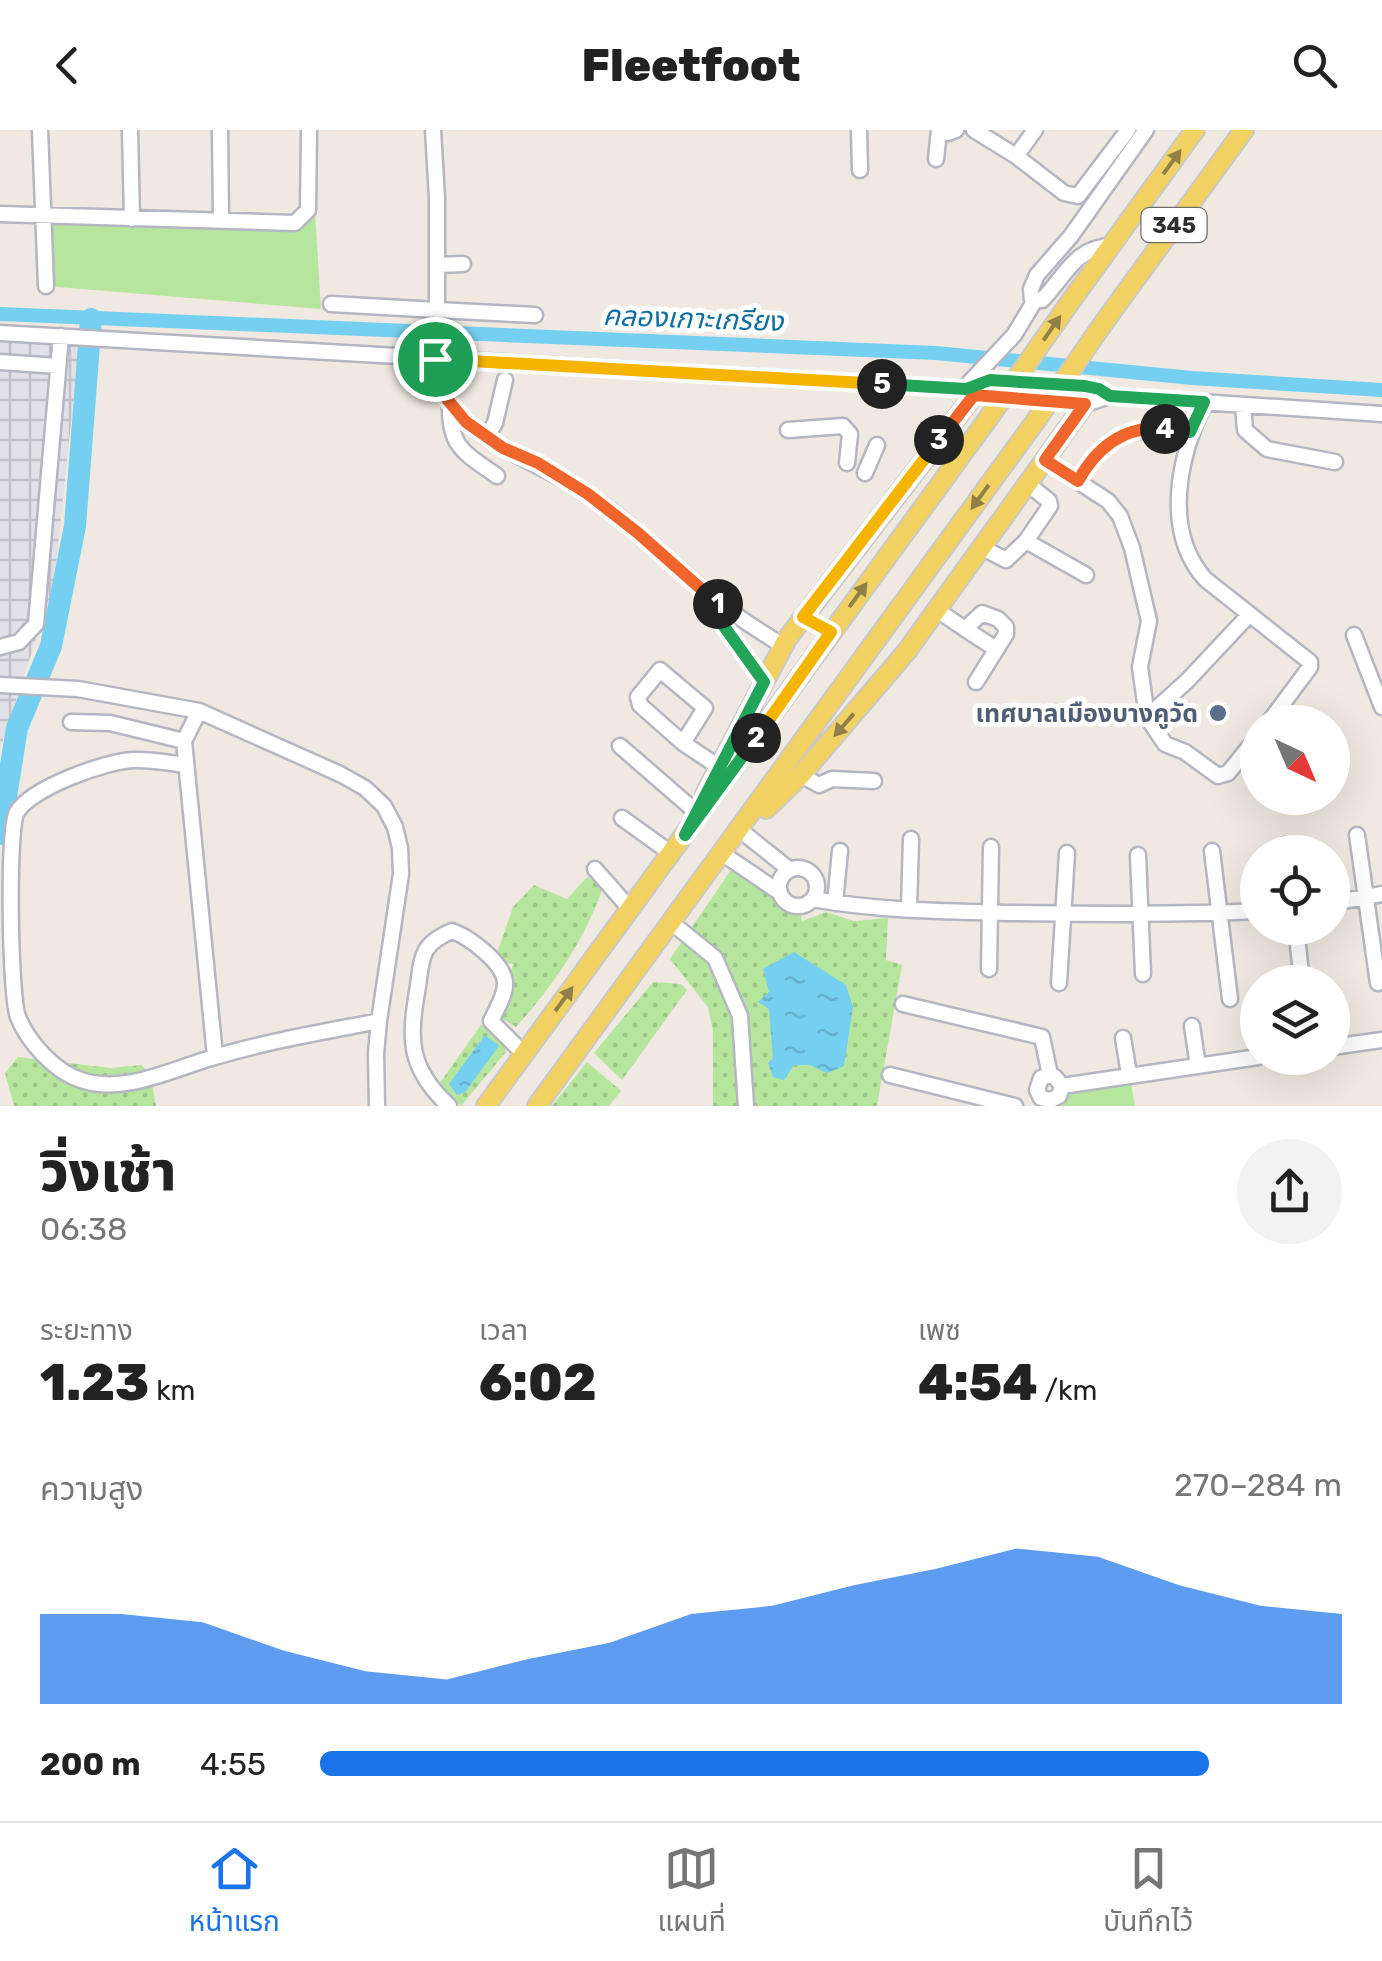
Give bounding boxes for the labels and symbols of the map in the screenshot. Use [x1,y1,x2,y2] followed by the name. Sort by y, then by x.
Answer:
[1162,149,1181,175] one-way arrow
[1142,208,1206,242] road number: 345
[602,299,786,338] water label: คลองเกาะเกรียง
[1042,315,1061,341] one-way arrow
[393,317,478,402] pin
[857,359,907,409] pin: 5
[1140,404,1190,454] pin: 4
[914,415,964,465] pin: 3
[970,484,990,511] one-way arrow
[693,579,743,629] pin: 1
[848,581,868,608] one-way arrow
[976,699,1198,729] place label: เทศบาลเมืองบางคูวัด
[1207,702,1229,724] marker: เทศบาลเมืองบางคูวัด
[1240,705,1350,815] north arrow
[833,712,855,737] one-way arrow
[731,713,781,763] pin: 2
[554,986,574,1012] one-way arrow

